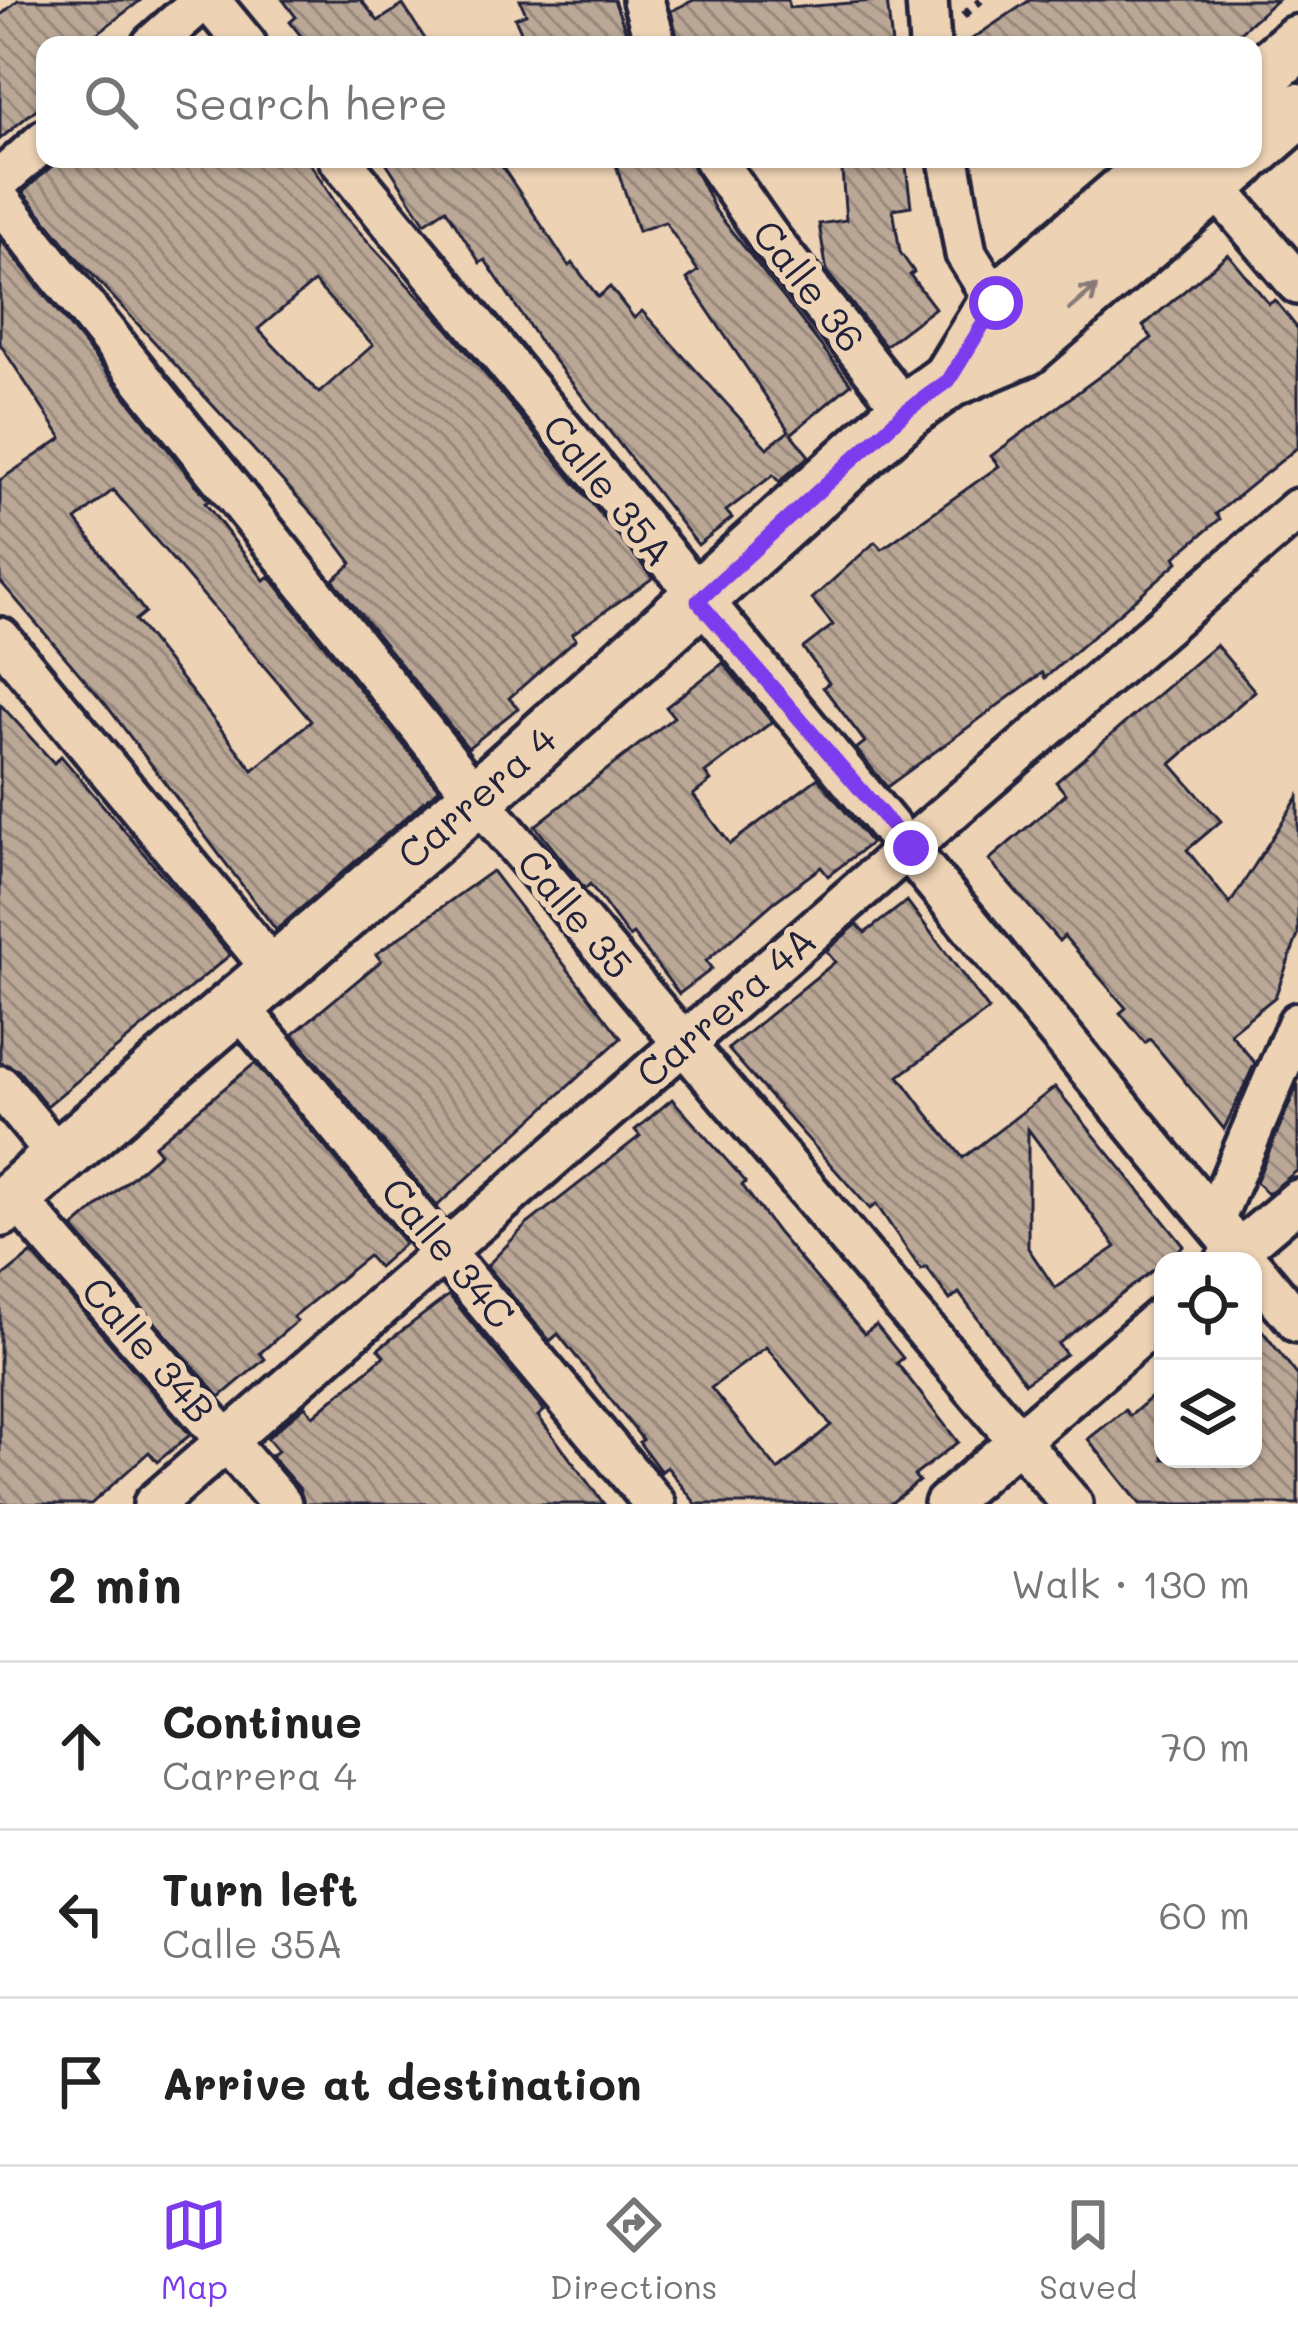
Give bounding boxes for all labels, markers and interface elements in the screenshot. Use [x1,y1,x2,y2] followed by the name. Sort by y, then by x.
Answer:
[36,36,1262,168] search box
[78,69,144,135] icon: search
[174,73,448,131] text: Search here
[742,208,878,362] street label: Calle 36
[969,276,1023,330] route start
[1067,285,1098,312] one-way arrow
[532,403,686,575] street label: Calle 35A
[386,713,566,879] street label: Carrera 4
[884,821,938,875] route end
[507,838,645,988] street label: Calle 35
[625,914,825,1098] street label: Carrera 4A
[371,1166,527,1338] street label: Calle 34C
[1154,1252,1262,1468] map controls
[1154,1252,1262,1360] button: locate
[71,1265,227,1433] street label: Calle 34B
[1154,1360,1262,1468] button: layers
[48,1549,182,1616] text: 2 min
[1011,1557,1250,1608] text: Walk · 130 m
[162,1691,362,1749] text: Continue
[48,1713,114,1779] icon: ahead
[1161,1720,1250,1771] text: 70 m
[162,1749,357,1800] text: Carrera 4
[162,1859,358,1917] text: Turn left
[48,1881,114,1947] icon: left
[1159,1888,1250,1939] text: 60 m
[162,1917,343,1968] text: Calle 35A
[48,2049,114,2115] icon: arrive
[162,2053,642,2111] text: Arrive at destination
[161,2192,228,2307] tab: Map
[550,2192,717,2307] tab: Directions
[1039,2192,1137,2307] tab: Saved

